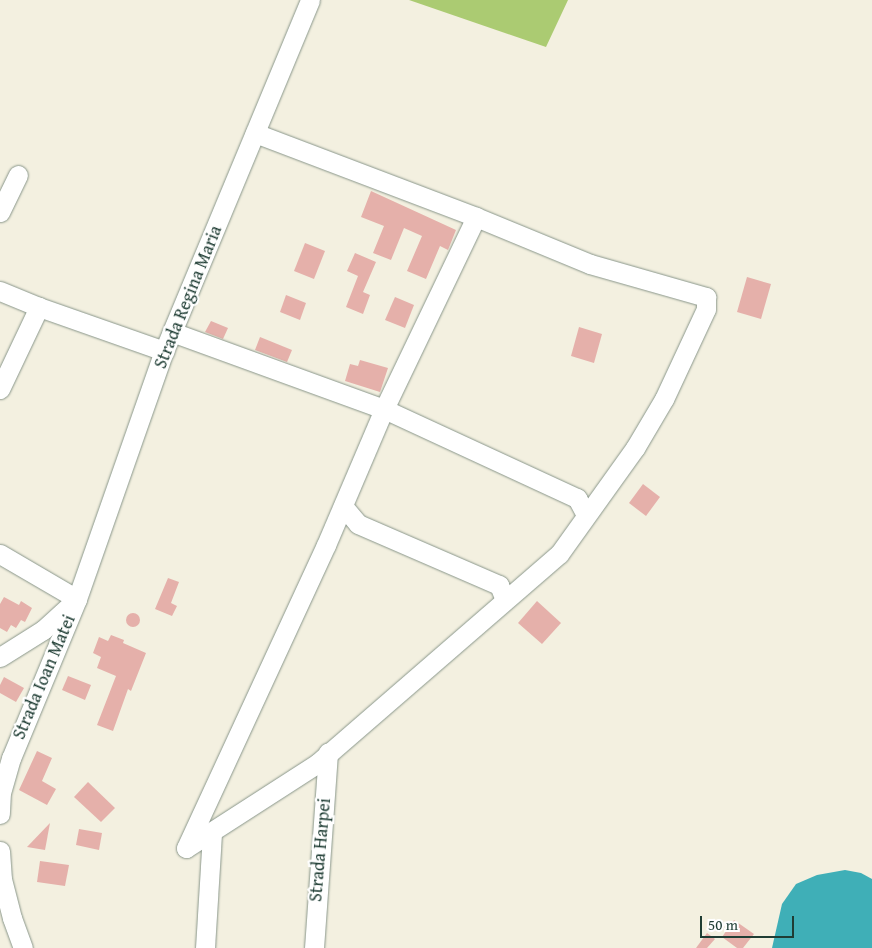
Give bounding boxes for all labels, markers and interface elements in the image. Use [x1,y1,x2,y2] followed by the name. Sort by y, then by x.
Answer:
[149,222,227,372] street label: Strada Regina Maria
[8,611,80,743] street label: Strada Ioan Matei
[305,797,335,903] street label: Strada Harpei
[702,906,796,938] scale bar
[708,914,738,935] text: 50 m

